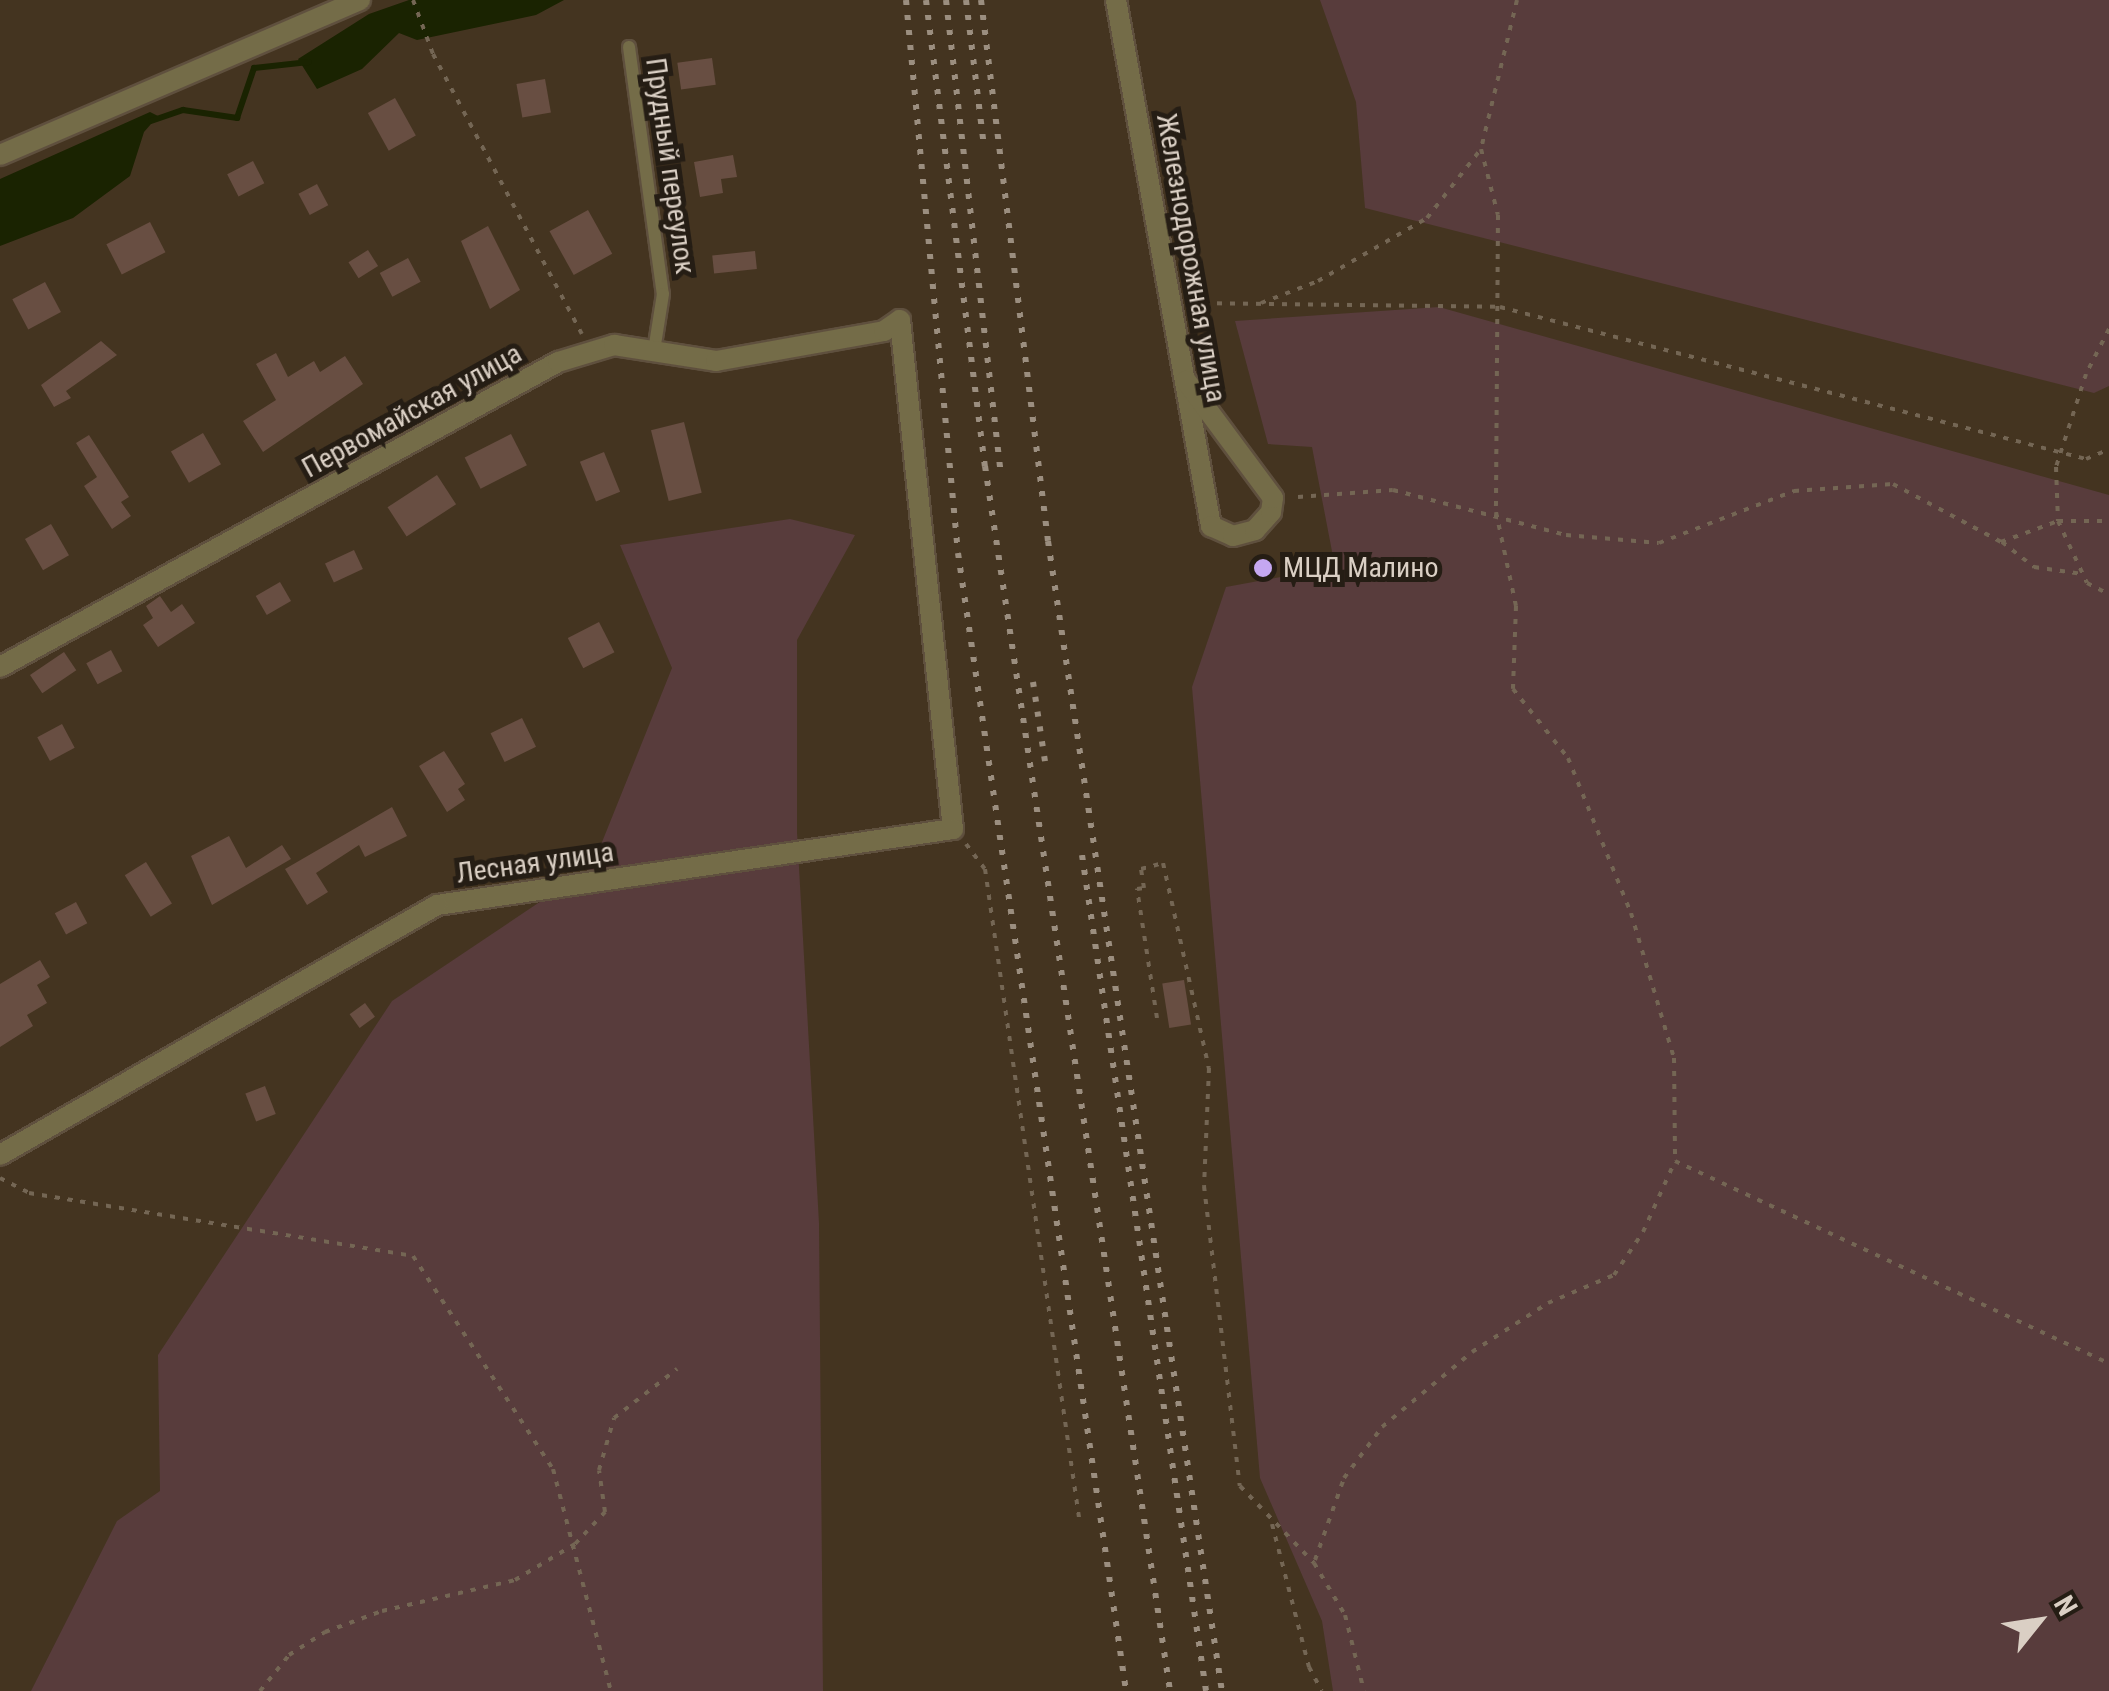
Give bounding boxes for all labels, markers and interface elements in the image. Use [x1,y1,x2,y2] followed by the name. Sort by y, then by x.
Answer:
[638,56,702,276] street label: Прудный переулок
[1149,111,1233,405] street label: Железнодорожная улица
[296,337,528,485] street label: Первомайская улица
[1283,551,1439,585] place label: МЦД Малино
[1252,557,1274,579] marker: МЦД Малино
[454,835,616,891] street label: Лесная улица
[1989,1571,2089,1671] north arrow
[2047,1590,2084,1621] text: N

